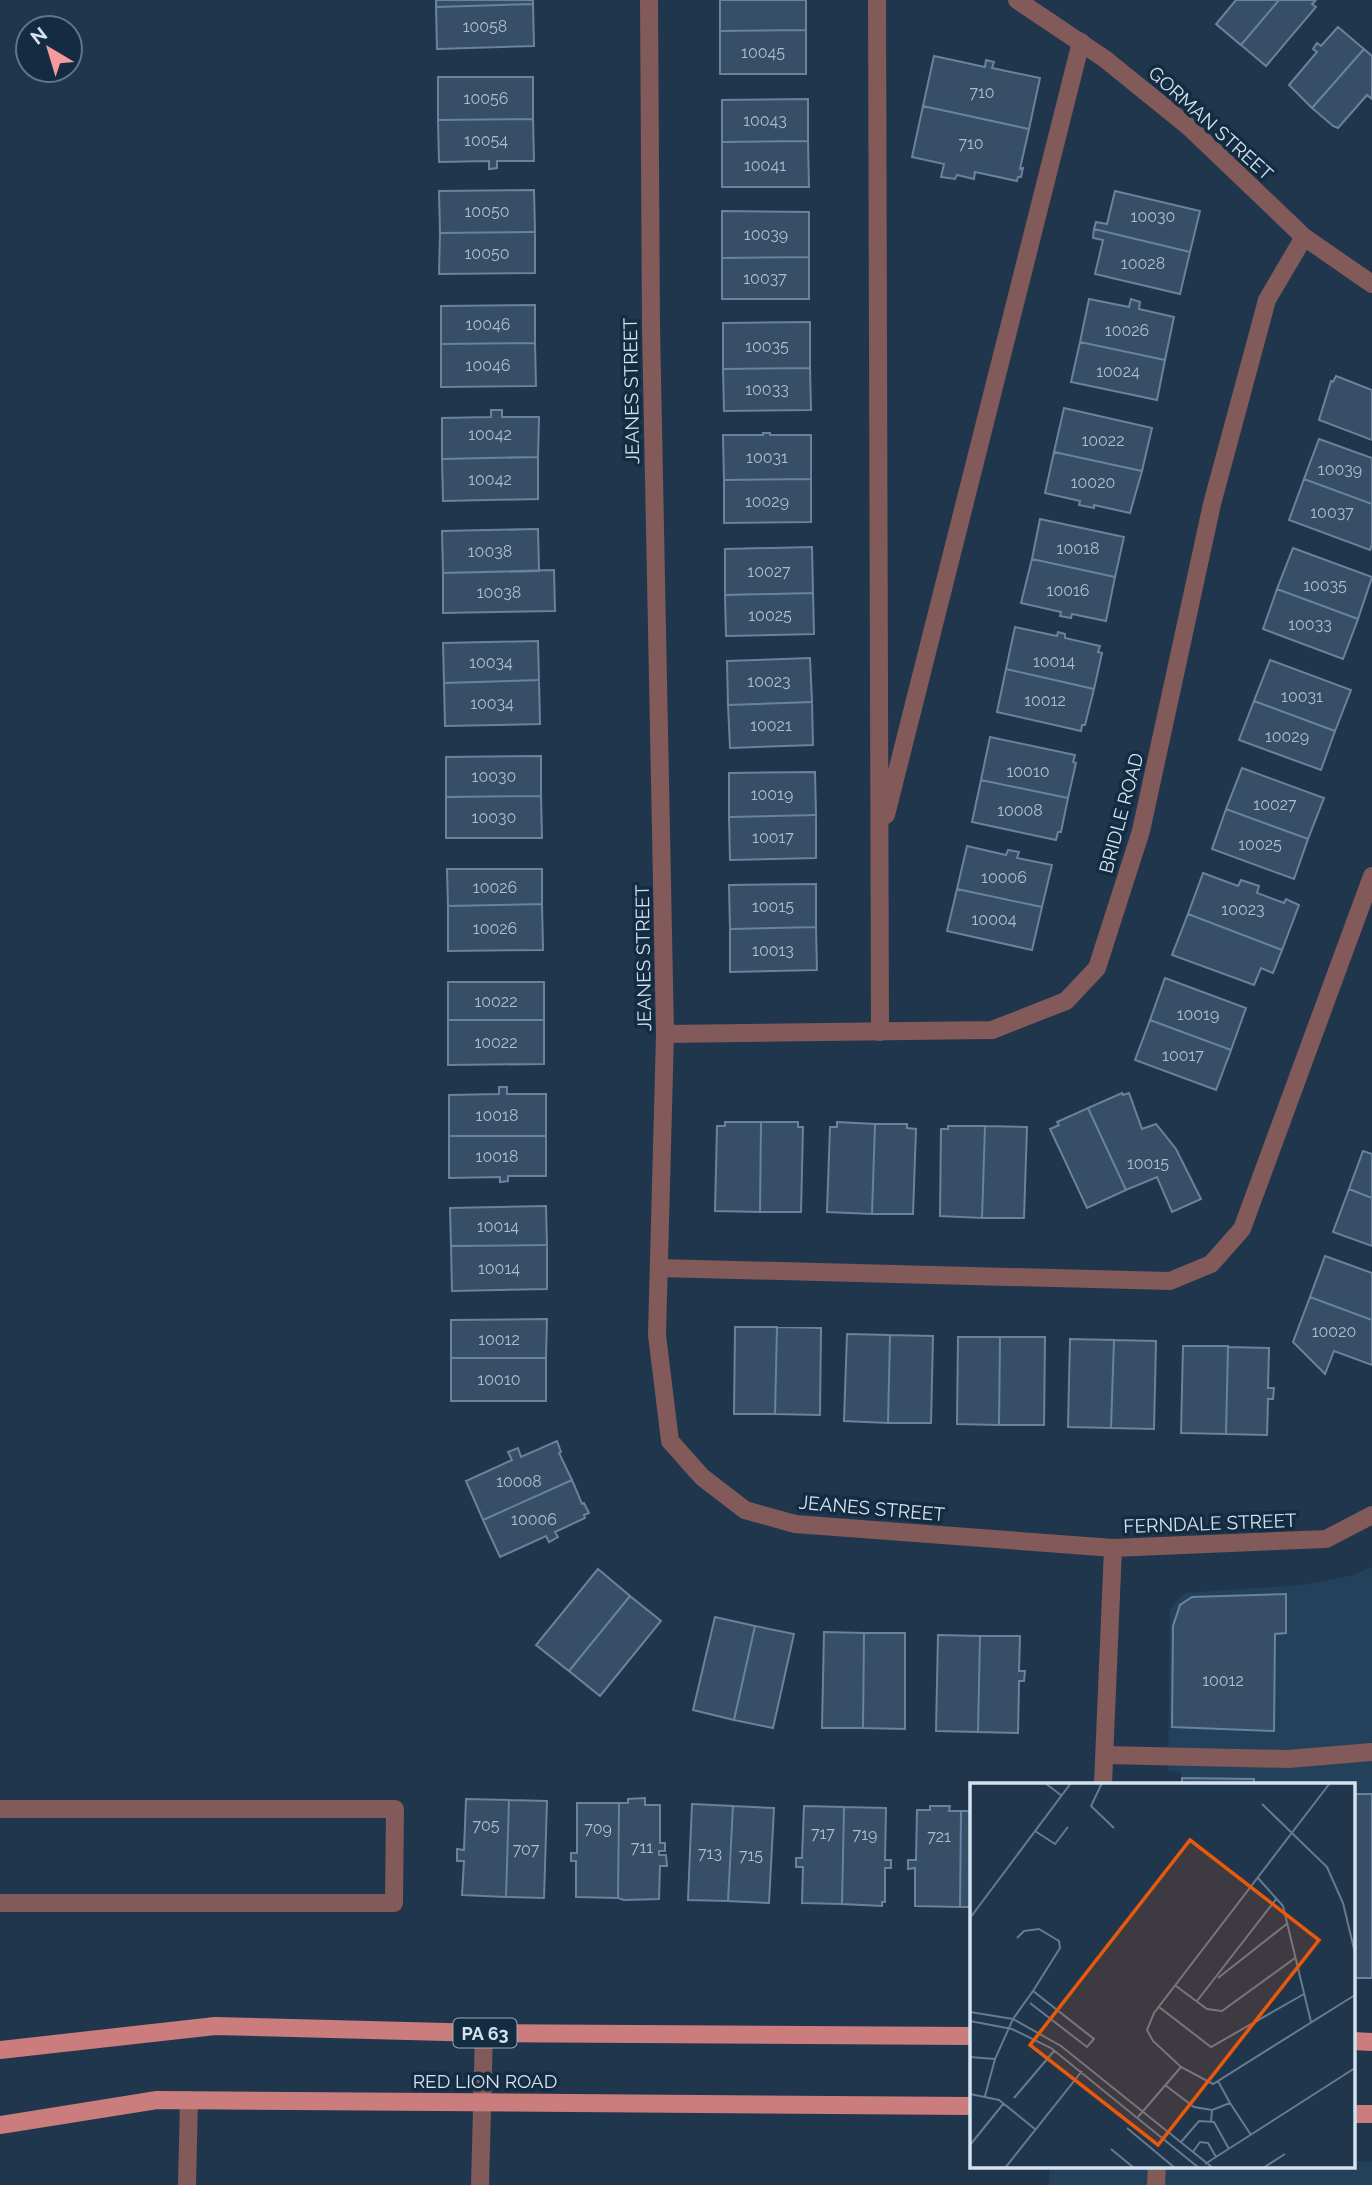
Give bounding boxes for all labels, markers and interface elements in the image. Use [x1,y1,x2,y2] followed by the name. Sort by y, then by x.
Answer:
[14,14,84,84] north arrow
[463,17,507,36] house number: 10058
[26,22,51,49] text: N
[741,43,785,62] house number: 10045
[1144,61,1278,185] street label: GORMAN STREET
[969,83,995,102] house number: 710
[464,89,508,108] house number: 10056
[743,111,787,130] house number: 10043
[464,131,508,150] house number: 10054
[958,134,984,153] house number: 710
[744,156,786,175] house number: 10041
[465,202,509,221] house number: 10050
[1131,207,1175,226] house number: 10030
[744,225,788,244] house number: 10039
[465,244,509,263] house number: 10050
[1121,254,1165,273] house number: 10028
[743,269,787,288] house number: 10037
[466,315,510,334] house number: 10046
[619,317,643,464] street label: JEANES STREET
[1105,321,1149,340] house number: 10026
[745,337,789,356] house number: 10035
[466,356,510,375] house number: 10046
[1096,362,1140,381] house number: 10024
[745,380,789,399] house number: 10033
[468,425,512,444] house number: 10042
[1081,431,1125,450] house number: 10022
[746,448,788,467] house number: 10031
[1318,460,1362,479] house number: 10039
[468,470,512,489] house number: 10042
[1071,473,1115,492] house number: 10020
[745,492,789,511] house number: 10029
[1310,503,1354,522] house number: 10037
[1057,539,1099,558] house number: 10018
[468,542,512,561] house number: 10038
[747,562,791,581] house number: 10027
[1303,576,1347,595] house number: 10035
[1047,581,1089,600] house number: 10016
[477,583,521,602] house number: 10038
[748,606,792,625] house number: 10025
[1288,615,1332,634] house number: 10033
[1033,652,1075,671] house number: 10014
[469,653,513,672] house number: 10034
[747,672,791,691] house number: 10023
[1281,687,1323,706] house number: 10031
[1024,691,1066,710] house number: 10012
[470,694,514,713] house number: 10034
[750,716,792,735] house number: 10021
[1265,727,1309,746] house number: 10029
[1094,751,1148,875] street label: BRIDLE ROAD
[1006,762,1050,781] house number: 10010
[472,767,516,786] house number: 10030
[751,785,793,804] house number: 10019
[1253,795,1297,814] house number: 10027
[997,801,1043,820] house number: 10008
[472,808,516,827] house number: 10030
[752,828,794,847] house number: 10017
[1238,835,1282,854] house number: 10025
[981,868,1027,887] house number: 10006
[473,878,517,897] house number: 10026
[631,884,655,1031] street label: JEANES STREET
[752,897,794,916] house number: 10015
[1221,900,1265,919] house number: 10023
[972,910,1017,929] house number: 10004
[473,919,517,938] house number: 10026
[752,941,794,960] house number: 10013
[474,992,518,1011] house number: 10022
[1177,1005,1219,1024] house number: 10019
[474,1033,518,1052] house number: 10022
[1162,1046,1204,1065] house number: 10017
[476,1106,518,1125] house number: 10018
[476,1147,518,1166] house number: 10018
[1127,1154,1169,1173] house number: 10015
[477,1217,519,1236] house number: 10014
[478,1259,520,1278] house number: 10014
[1312,1322,1356,1341] house number: 10020
[478,1330,520,1349] house number: 10012
[477,1370,521,1389] house number: 10010
[496,1472,542,1491] house number: 10008
[798,1491,946,1525] street label: JEANES STREET
[1123,1509,1297,1537] street label: FERNDALE STREET
[511,1510,557,1529] house number: 10006
[1202,1671,1244,1690] house number: 10012
[970,1783,1354,2168] inset map
[472,1816,500,1835] house number: 705
[584,1819,612,1838] house number: 709
[811,1824,835,1843] house number: 717
[853,1825,877,1844] house number: 719
[927,1827,951,1846] house number: 721
[631,1838,653,1857] house number: 711
[513,1840,540,1859] house number: 707
[698,1844,722,1863] house number: 713
[739,1846,763,1865] house number: 715
[454,2019,516,2048] road number: PA 63
[413,2070,557,2092] street label: RED LION ROAD

